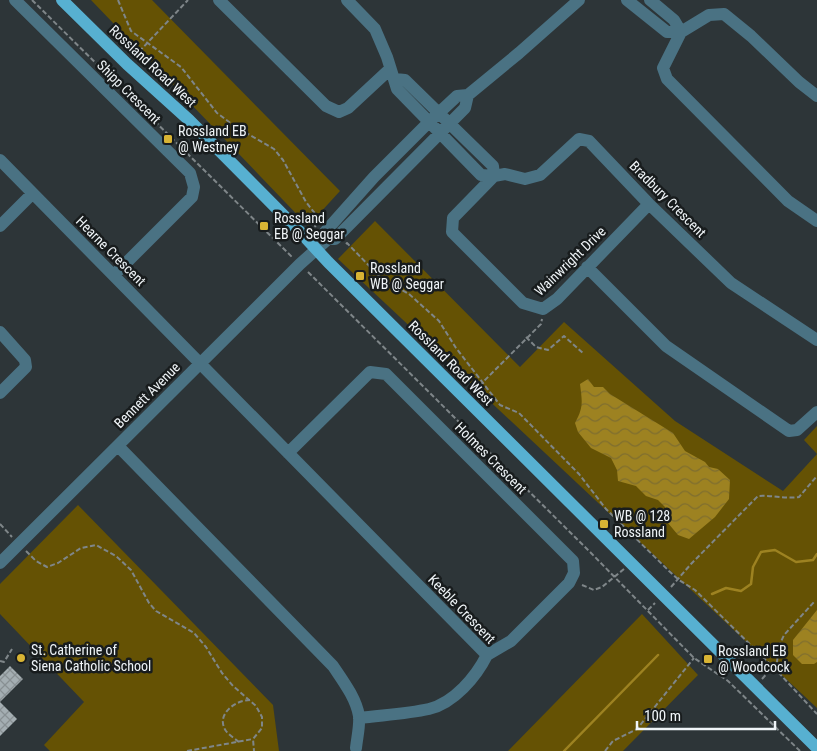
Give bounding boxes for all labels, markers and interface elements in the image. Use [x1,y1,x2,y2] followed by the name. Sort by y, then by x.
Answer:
[106,22,200,110] street label: Rossland Road West
[94,57,164,127] street label: Shipp Crescent
[178,123,247,155] place label: Rossland EB @ Westney
[162,133,174,145] marker: Rossland EB @ Westney
[627,158,709,240] street label: Bradbury Crescent
[274,210,344,242] place label: Rossland EB @ Seggar
[73,213,149,289] street label: Hearne Crescent
[258,220,270,232] marker: Rossland EB @ Seggar
[531,223,609,299] street label: Wainwright Drive
[370,260,444,292] place label: Rossland WB @ Seggar
[354,270,366,282] marker: Rossland WB @ Seggar
[405,317,497,409] street label: Rossland Road West
[111,359,183,431] street label: Bennett Avenue
[452,419,530,497] street label: Holmes Crescent
[614,508,670,540] place label: WB @ 128 Rossland
[598,518,610,530] marker: WB @ 128 Rossland
[425,571,499,647] street label: Keeble Crescent
[31,642,151,674] place label: St. Catherine of Siena Catholic School
[718,643,790,675] place label: Rossland EB @ Woodcock
[15,652,27,664] marker: St. Catherine of Siena Catholic School
[702,653,714,665] marker: Rossland EB @ Woodcock
[637,698,774,730] scale bar
[644,707,681,725] text: 100 m

